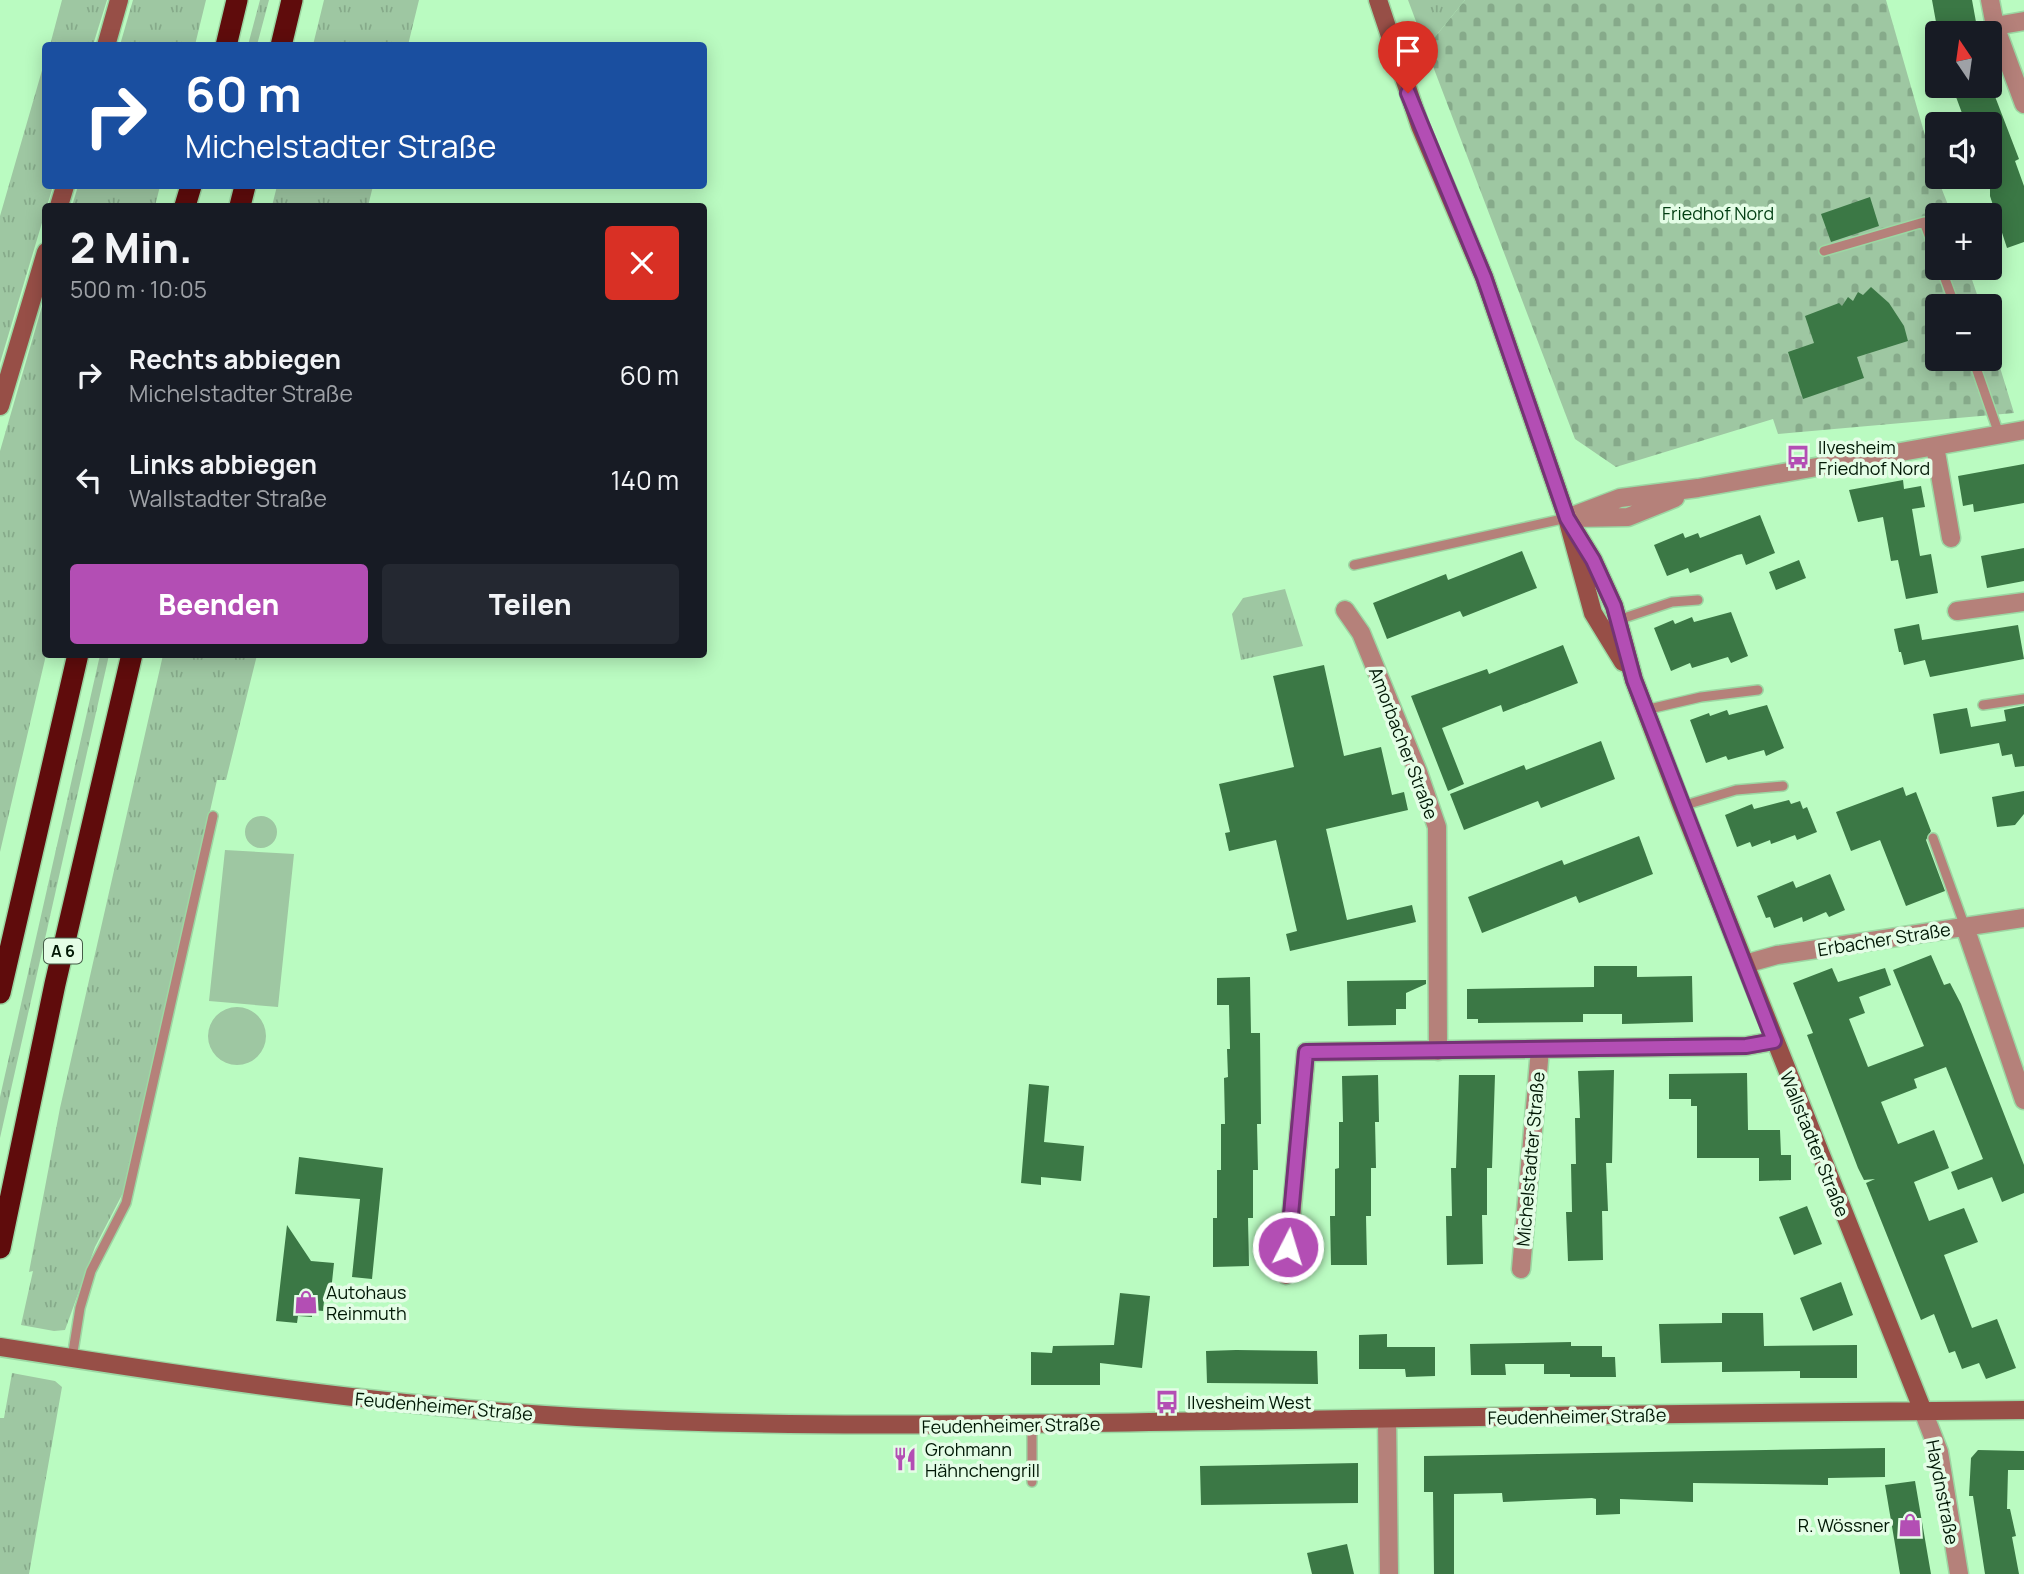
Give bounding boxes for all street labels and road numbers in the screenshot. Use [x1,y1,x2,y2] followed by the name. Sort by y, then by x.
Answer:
[1364,663,1444,823] street label: Amorbacher Straße
[1816,917,1952,961] street label: Erbacher Straße
[44,939,82,964] road number: A 6
[1775,1068,1855,1220] street label: Wallstadter Straße
[1510,1071,1550,1247] street label: Michelstadter Straße
[354,1386,534,1426] street label: Feudenheimer Straße
[1488,1402,1666,1430] street label: Feudenheimer Straße
[922,1411,1100,1439] street label: Feudenheimer Straße
[1921,1438,1965,1546] street label: Haydnstraße

